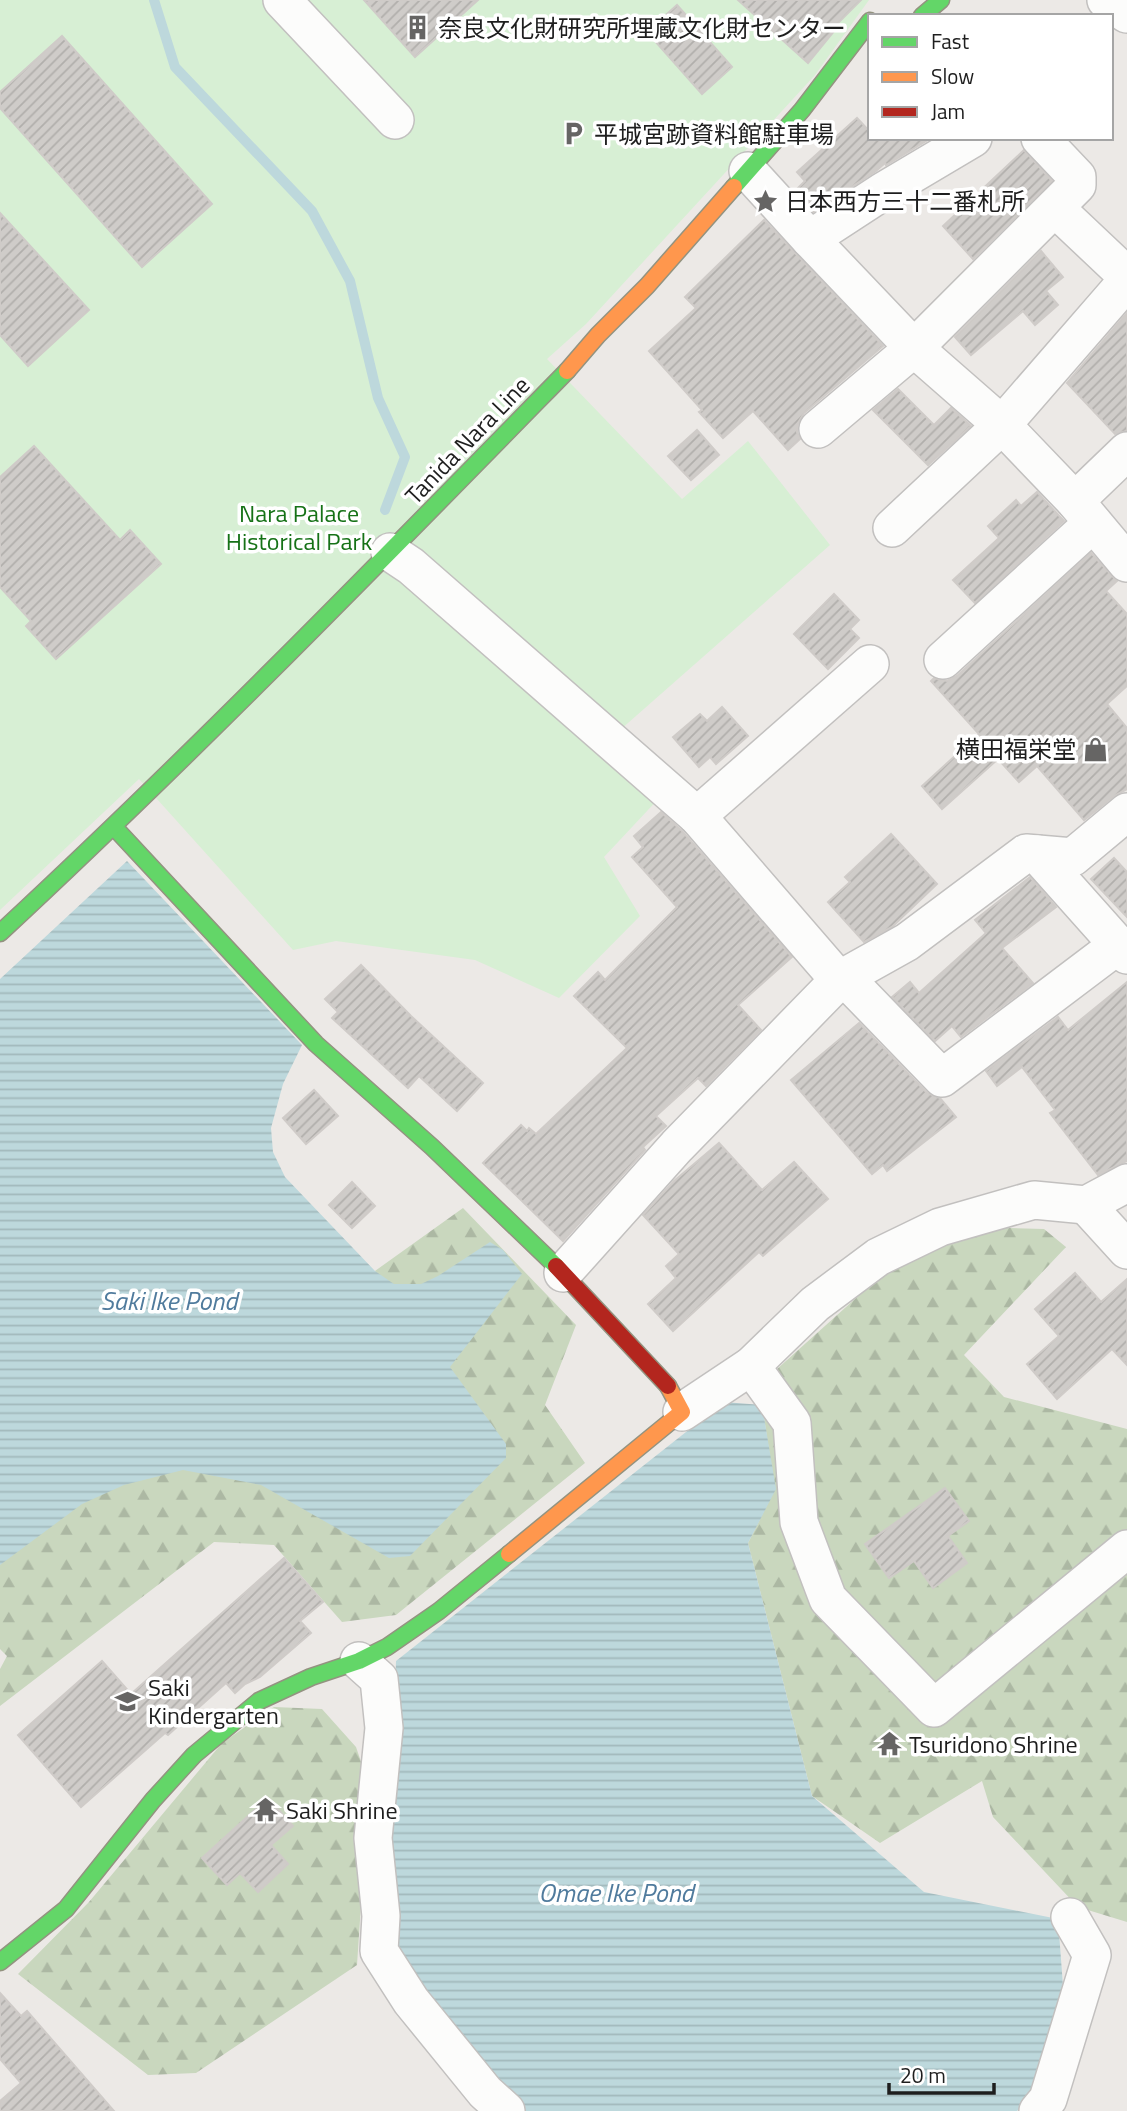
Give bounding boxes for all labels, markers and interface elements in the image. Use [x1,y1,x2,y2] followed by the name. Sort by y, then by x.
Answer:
[438,10,846,46] place label: 奈良文化財研究所埋蔵文化財センター
[404,14,432,42] building icon: 奈良文化財研究所埋蔵文化財センター
[868,14,1113,140] legend
[931,25,970,57] text: Fast
[931,60,974,92] text: Slow
[931,95,965,127] text: Jam
[594,116,834,152] place label: 平城宮跡資料館駐車場
[560,120,588,148] parking icon: 平城宮跡資料館駐車場
[785,183,1025,219] place label: 日本西方三十二番札所
[751,187,779,215] place icon: 日本西方三十二番札所
[396,368,538,512] street label: Tanida Nara Line
[226,495,373,559] park label: Nara Palace Historical Park
[956,731,1076,767] place label: 横田福栄堂
[1082,735,1110,763] shop icon: 横田福栄堂
[101,1281,240,1320] water label: Saki Ike Pond
[148,1669,279,1733] place label: Saki Kindergarten
[114,1687,142,1715] school or university icon: Saki Kindergarten
[909,1726,1078,1762] place label: Tsuridono Shrine
[875,1730,903,1758] temple icon: Tsuridono Shrine
[286,1792,398,1828] place label: Saki Shrine
[252,1796,280,1824] temple icon: Saki Shrine
[538,1873,697,1912] water label: Omae Ike Pond
[889,2052,994,2096] scale bar
[900,2059,946,2091] text: 20 m

